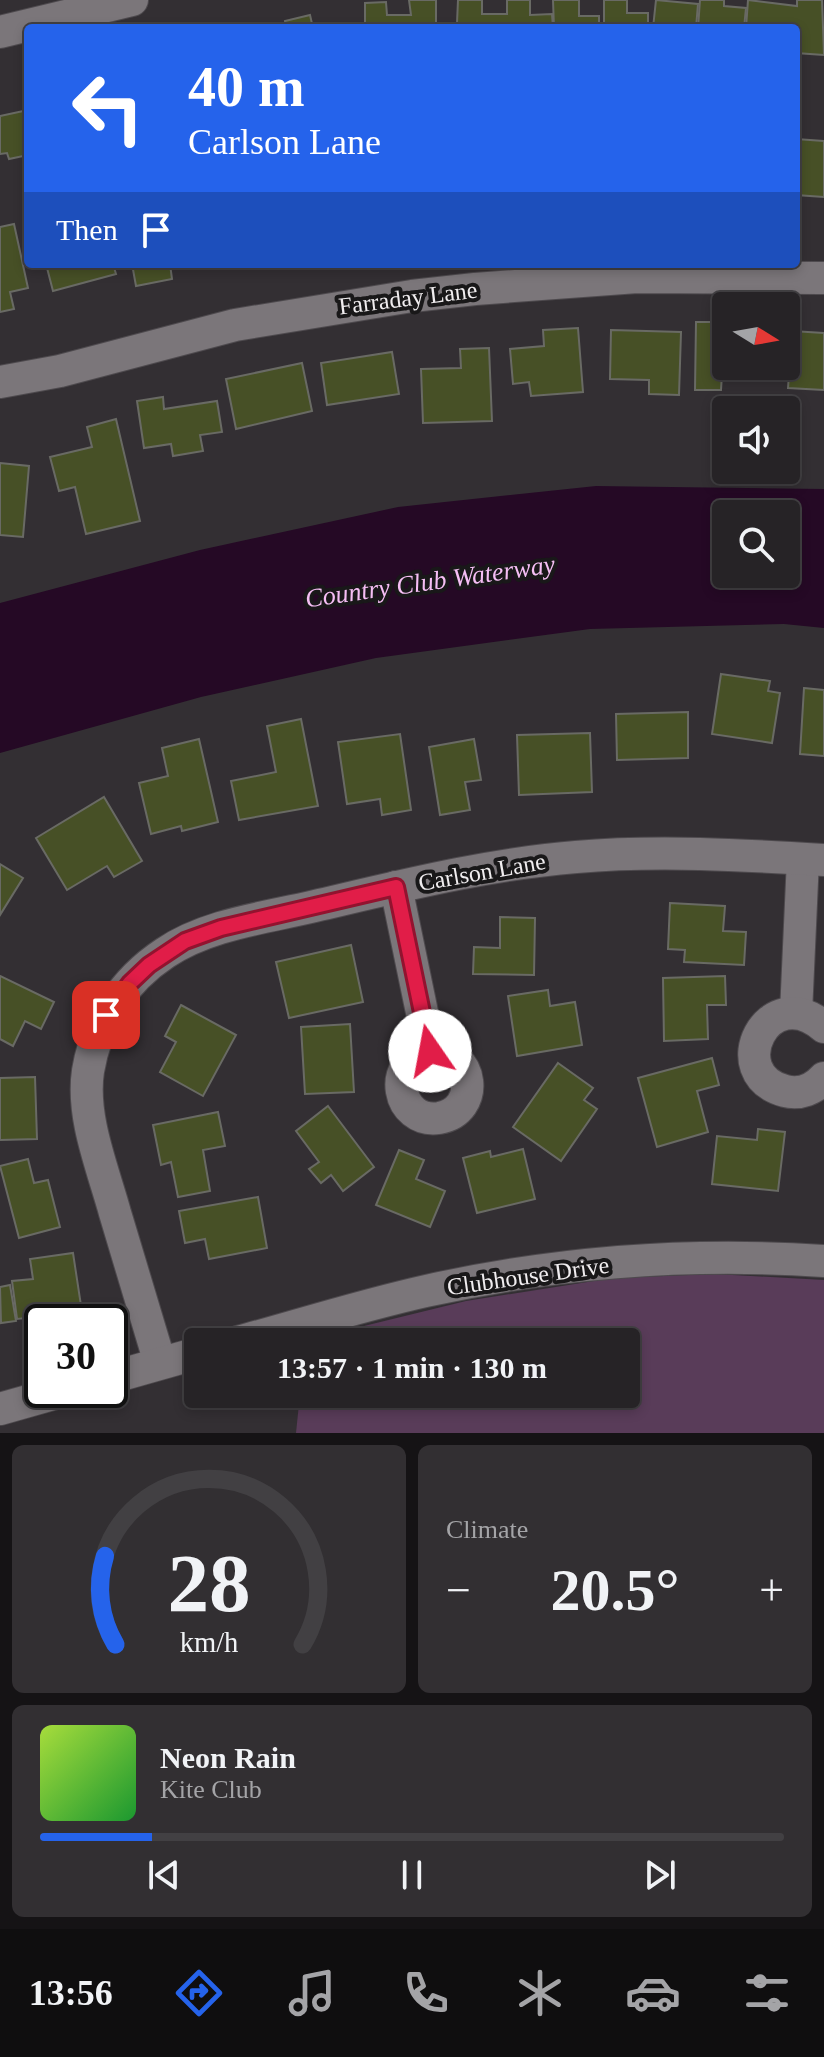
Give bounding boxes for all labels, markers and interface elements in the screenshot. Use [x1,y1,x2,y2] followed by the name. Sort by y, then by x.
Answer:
[56,56,160,160] icon: left
[188,56,305,118] text: 40 m
[188,122,381,162] text: Carlson Lane
[134,208,178,252] icon: arrive
[56,213,118,246] text: Then
[337,277,479,319] street label: Farraday Lane
[712,292,800,380] north arrow
[712,292,800,588] map controls
[712,396,800,484] button: sound
[712,500,800,588] button: search
[303,550,557,613] water label: Country Club Waterway
[416,848,548,896] street label: Carlson Lane
[72,981,140,1049] pin
[84,993,128,1037] icon: arrive
[388,1009,472,1093] position arrow
[445,1252,611,1300] street label: Clubhouse Drive
[24,1304,128,1408] speed limit sign: 30
[277,1351,547,1384] text: 13:57 · 1 min · 130 m
[446,1515,528,1544] text: Climate
[167,1537,251,1629] text: 28
[551,1557,680,1623] text: 20.5°
[446,1566,471,1615] text: −
[759,1566,784,1615] text: +
[180,1627,238,1658] text: km/h
[160,1741,296,1774] text: Neon Rain
[160,1775,262,1804] text: Kite Club
[142,1853,186,1897] icon: previous
[390,1853,434,1897] icon: pause
[638,1853,682,1897] icon: next
[171,1965,227,2021] icon: directions
[284,1965,340,2021] icon: music
[398,1965,454,2021] icon: phone
[512,1965,568,2021] icon: climate
[625,1965,681,2021] icon: car
[739,1965,795,2021] icon: filters
[29,1973,113,2013] text: 13:56

